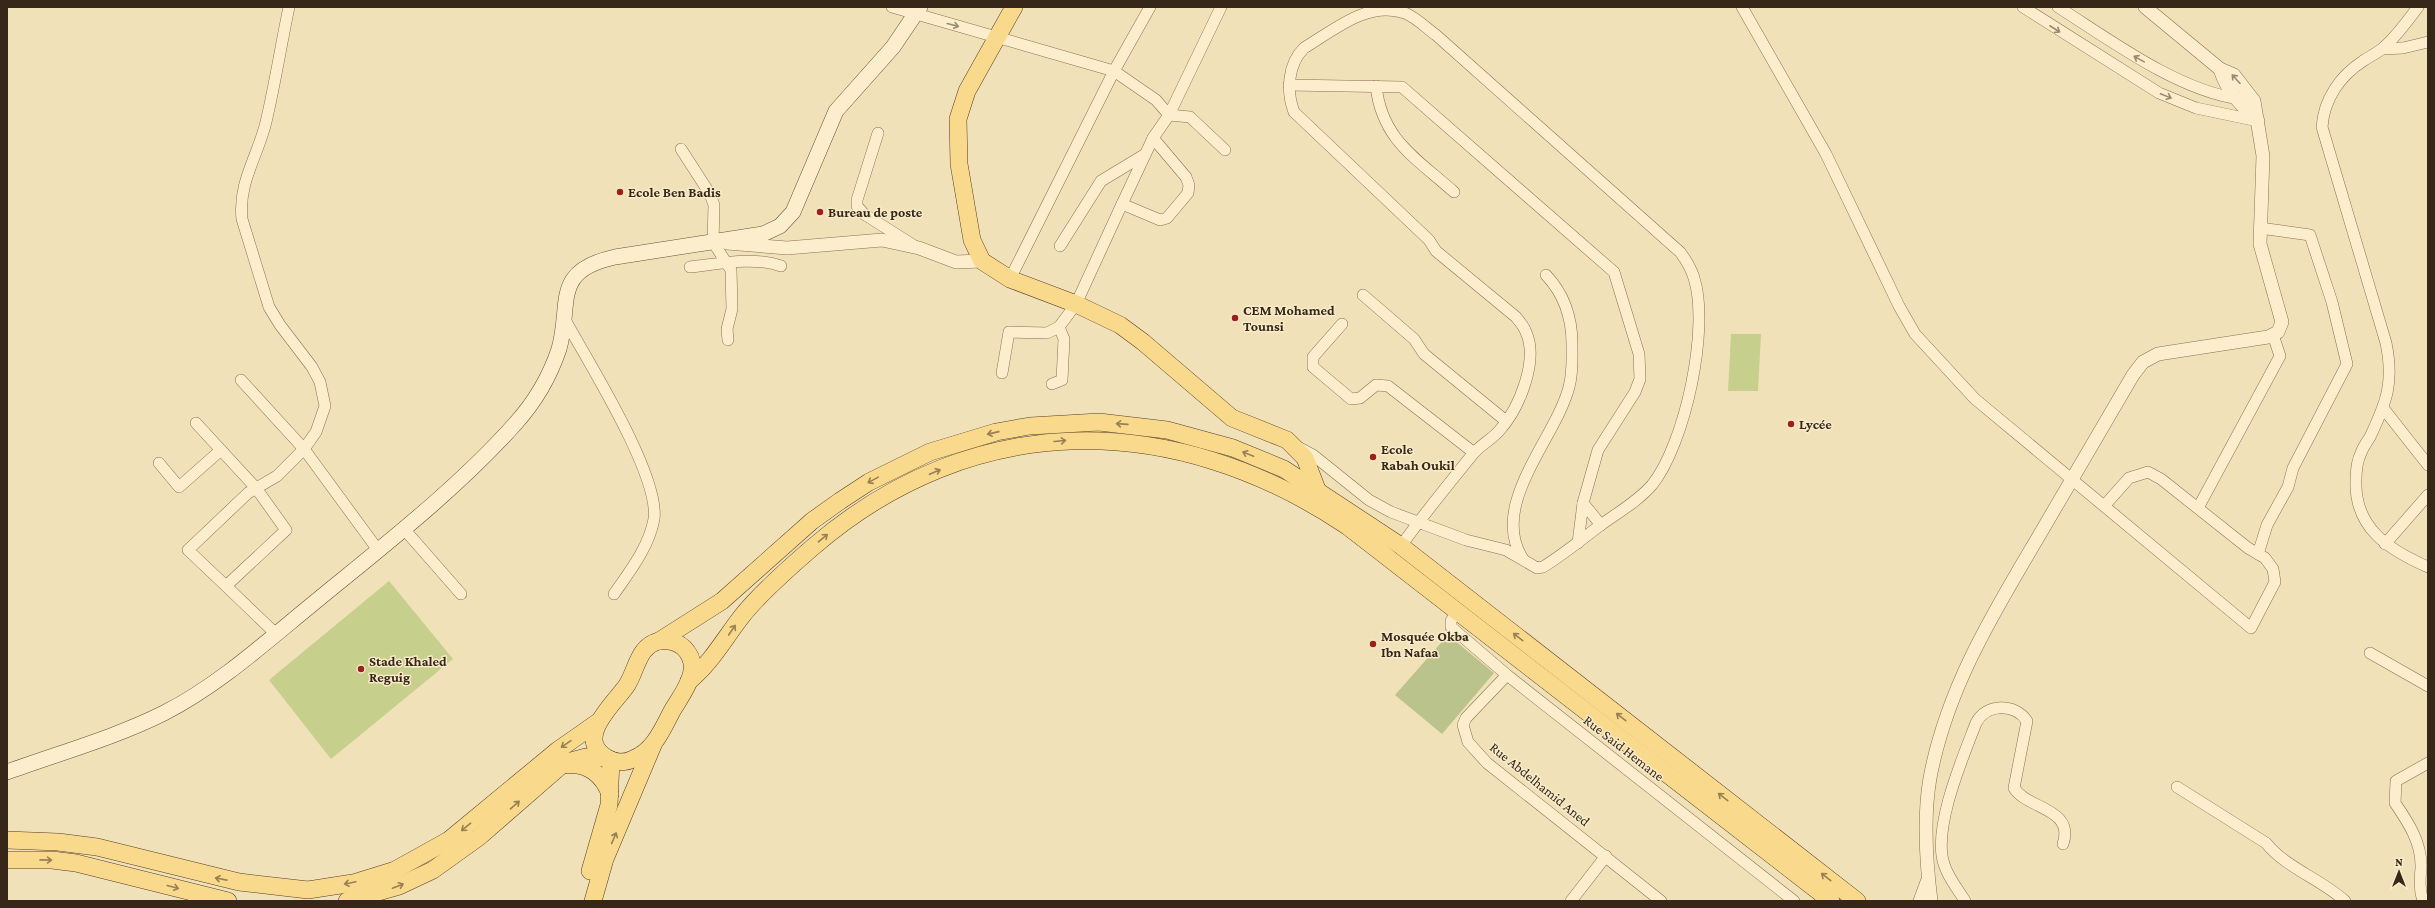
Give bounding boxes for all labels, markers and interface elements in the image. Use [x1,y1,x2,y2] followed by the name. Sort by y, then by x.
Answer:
[947,22,960,29] one-way arrow
[2049,25,2060,33] one-way arrow
[2133,54,2145,62] one-way arrow
[2232,74,2241,84] one-way arrow
[2160,93,2172,101] one-way arrow
[628,184,721,200] place label: Ecole Ben Badis
[615,187,625,197] marker: Ecole Ben Badis
[828,204,923,220] place label: Bureau de poste
[815,207,825,217] marker: Bureau de poste
[1243,302,1335,334] place label: CEM Mohamed Tounsi
[1230,313,1240,323] marker: CEM Mohamed Tounsi
[1799,416,1832,432] place label: Lycée
[1786,419,1796,429] marker: Lycée
[1116,420,1129,427] one-way arrow
[987,429,1000,437] one-way arrow
[1053,438,1066,445] one-way arrow
[1381,441,1455,473] place label: Ecole Rabah Oukil
[1243,450,1255,457] one-way arrow
[1368,452,1378,462] marker: Ecole Rabah Oukil
[928,467,940,475] one-way arrow
[867,476,879,484] one-way arrow
[818,534,829,543] one-way arrow
[728,625,736,636] one-way arrow
[1381,628,1469,660] place label: Mosquée Okba Ibn Nafaa
[1513,633,1524,642] one-way arrow
[1368,639,1378,649] marker: Mosquée Okba Ibn Nafaa
[369,653,447,685] place label: Stade Khaled Reguig
[356,664,366,674] marker: Stade Khaled Reguig
[1581,712,1667,784] street label: Rue Said Hemane
[1615,713,1626,722] one-way arrow
[1487,739,1594,830] street label: Rue Abdelhamid Aned
[561,740,572,748] one-way arrow
[1718,793,1729,802] one-way arrow
[510,800,521,809] one-way arrow
[460,822,471,831] one-way arrow
[611,832,618,844] one-way arrow
[2379,852,2419,892] north arrow
[39,856,52,864] one-way arrow
[2395,856,2403,868] text: N
[1820,873,1831,881] one-way arrow
[215,874,228,882] one-way arrow
[344,880,357,888] one-way arrow
[391,882,403,890] one-way arrow
[166,883,179,891] one-way arrow

